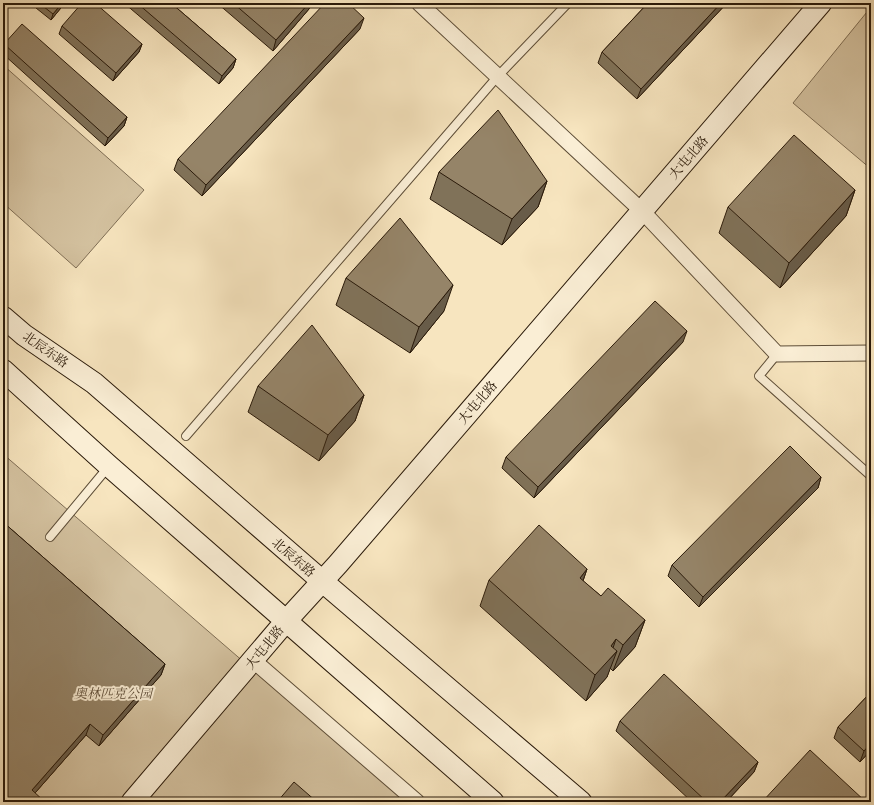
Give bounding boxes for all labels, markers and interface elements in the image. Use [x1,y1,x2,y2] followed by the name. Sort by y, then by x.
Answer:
[665,132,713,183] street label: 大屯北路
[19,328,72,372] street label: 北辰东路
[454,377,502,428] street label: 大屯北路
[268,534,319,582] street label: 北辰东路
[241,622,288,674] street label: 大屯北路
[74,685,154,703] park label: 奥林匹克公园

